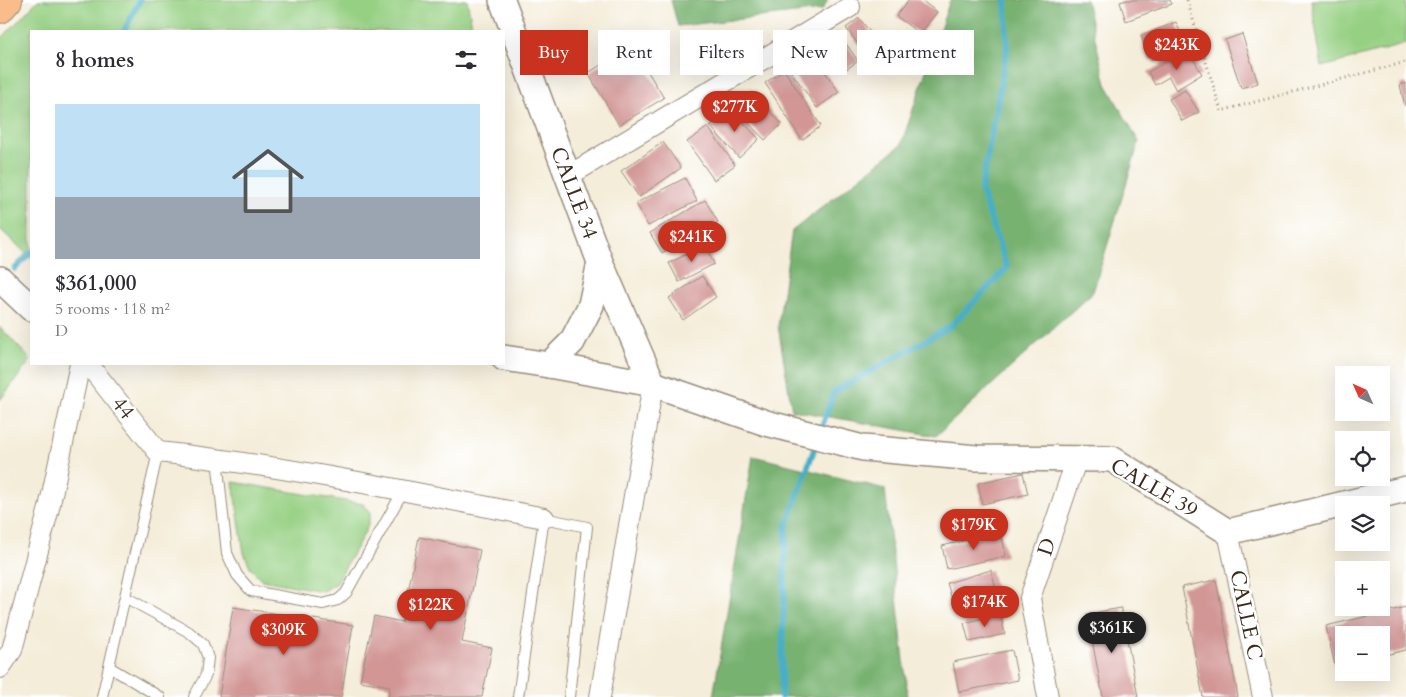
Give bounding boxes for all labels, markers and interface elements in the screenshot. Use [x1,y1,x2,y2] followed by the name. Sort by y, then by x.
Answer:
[1142,28,1212,71] pin: $243K
[520,30,588,75] chip: Buy
[598,30,670,75] chip: Rent
[680,30,763,75] chip: Filters
[773,30,847,75] chip: New
[857,30,974,75] chip: Apartment
[1154,34,1200,56] text: $243K
[55,46,134,75] text: 8 homes
[452,46,480,74] icon: filters
[700,90,770,133] pin: $277K
[712,96,758,118] text: $277K
[223,136,313,226] icon: home
[543,143,605,243] street label: CALLE 34
[657,220,727,263] pin: $241K
[669,226,715,248] text: $241K
[55,269,136,298] text: $361,000
[55,298,170,320] text: 5 rooms · 118 m²
[55,320,68,342] text: D
[1335,366,1390,421] north arrow
[1335,366,1390,681] map controls
[105,391,141,426] street label: 44
[1335,431,1390,486] button: locate
[1105,451,1203,525] street label: CALLE 39
[1335,496,1390,551] button: layers
[939,508,1009,551] pin: $179K
[951,514,997,536] text: $179K
[1031,534,1063,560] street label: D
[1335,561,1390,616] button: +
[1222,567,1270,663] street label: CALLE C
[950,586,1020,628] pin: $174K
[396,588,466,631] pin: $122K
[962,591,1008,613] text: $174K
[408,594,454,616] text: $122K
[1077,612,1147,654] pin: $361K
[249,614,319,656] pin: $309K
[1089,617,1135,639] text: $361K
[261,619,307,641] text: $309K
[1335,626,1390,681] button: −

